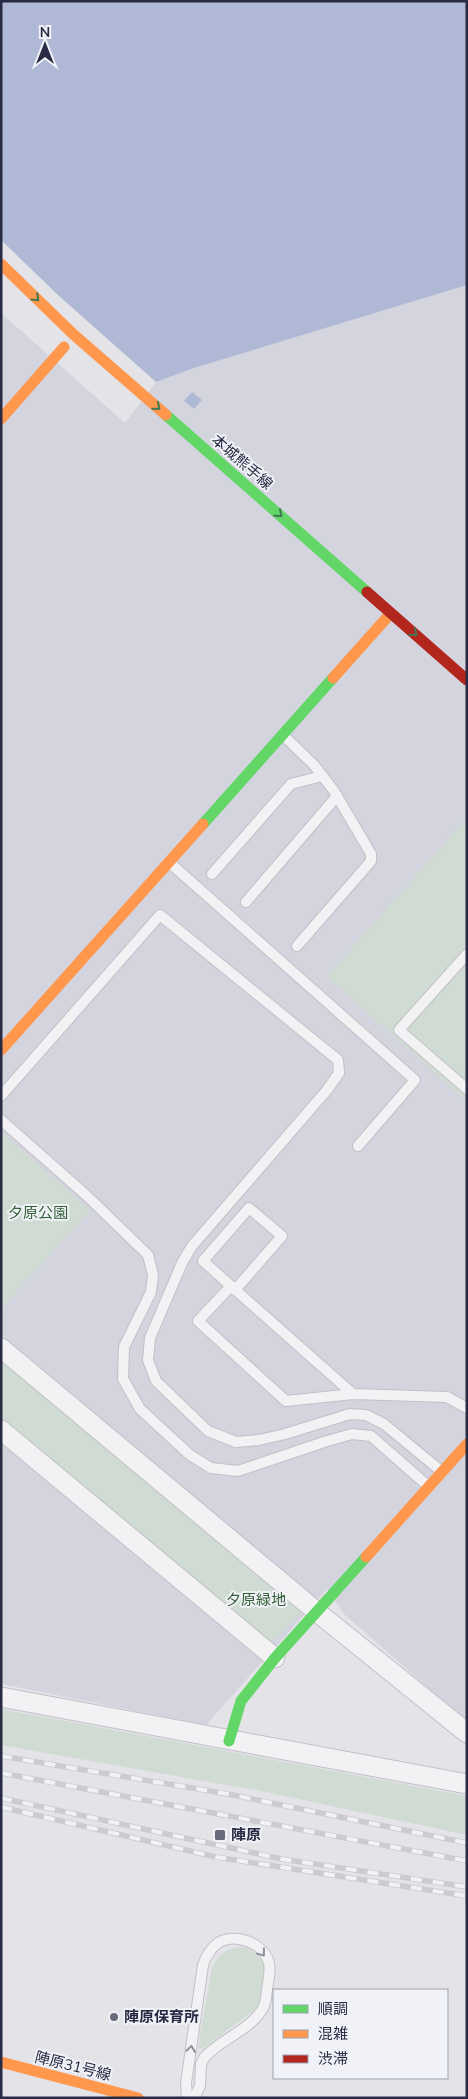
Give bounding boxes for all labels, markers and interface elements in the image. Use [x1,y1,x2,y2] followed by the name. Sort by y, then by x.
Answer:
[20,20,70,70] north arrow
[40,23,50,42] text: N
[30,292,39,301] one-way arrow
[151,401,160,410] one-way arrow
[207,430,277,494] street label: 本城熊手線
[273,508,282,517] one-way arrow
[408,627,417,636] one-way arrow
[8,1203,68,1223] park label: 夕原公園
[226,1590,286,1610] park label: 夕原緑地
[231,1825,261,1845] place label: 陣原
[213,1828,227,1842] marker: 陣原
[256,1947,265,1957] one-way arrow
[273,1989,448,2079] legend
[318,1999,348,2019] text: 順調
[124,2007,199,2027] place label: 陣原保育所
[108,2011,120,2023] marker: 陣原保育所
[318,2024,348,2044] text: 混雑
[185,2045,196,2053] one-way arrow
[33,2047,113,2085] street label: 陣原31号線
[318,2049,348,2069] text: 渋滞

